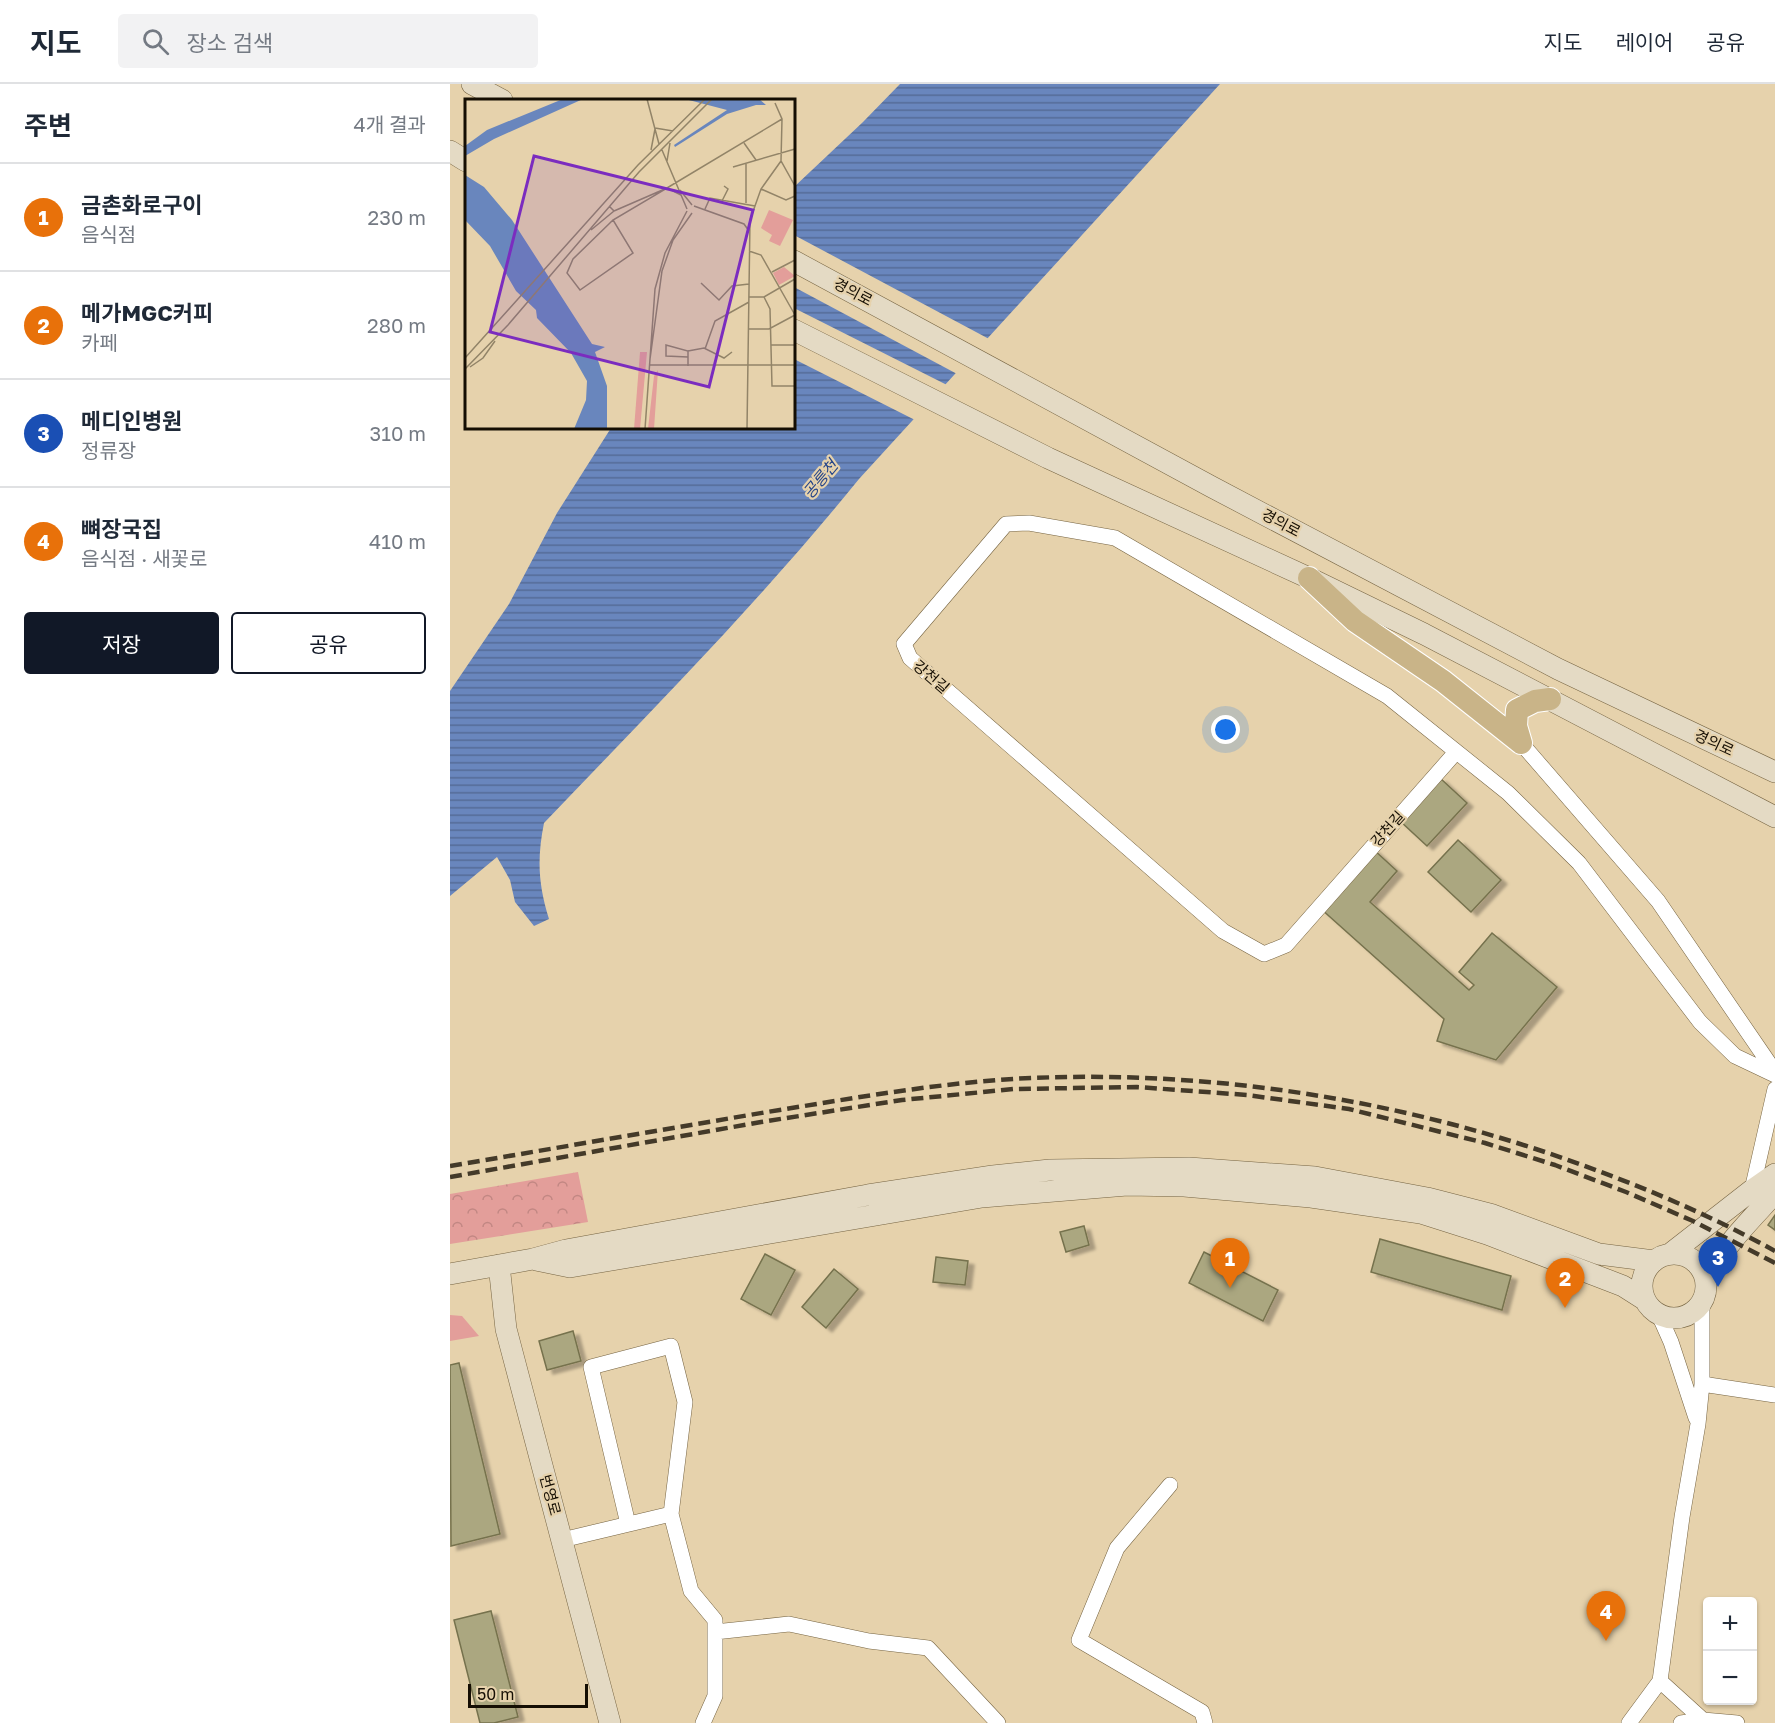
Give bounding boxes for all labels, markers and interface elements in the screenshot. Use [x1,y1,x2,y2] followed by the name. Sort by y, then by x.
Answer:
[118,14,538,68] search box
[139,25,172,58] icon: search
[30,26,82,59] text: 지도
[187,29,273,56] text: 장소 검색
[1544,29,1582,55] text: 지도
[1615,29,1673,55] text: 레이어
[1706,29,1745,55] text: 공유
[465,99,795,429] inset map
[24,110,72,141] text: 주변
[354,112,426,136] text: 4개 결과
[81,191,202,218] text: 금촌화로구이
[38,205,49,229] text: 1
[368,205,426,229] text: 230 m
[81,222,136,246] text: 음식점
[831,273,876,309] street label: 경의로
[81,299,213,326] text: 메가MGC커피
[37,313,50,337] text: 2
[367,313,426,337] text: 280 m
[81,330,118,354] text: 카페
[81,407,182,434] text: 메디인병원
[37,421,50,445] text: 3
[370,421,426,445] text: 310 m
[81,438,136,462] text: 정류장
[798,454,843,502] water label: 공릉천
[1259,504,1304,540] street label: 경의로
[81,515,162,542] text: 뼈장국집
[37,529,50,553] text: 4
[369,529,426,553] text: 410 m
[81,546,207,570] text: 음식점 · 새꽃로
[24,612,219,674] button: 저장
[231,612,426,674] button: 공유
[910,656,953,697] street label: 강천길
[1211,715,1240,744] your location
[1692,725,1737,759] street label: 경의로
[1367,807,1408,850] street label: 강천길
[1210,1238,1250,1288] pin: 1
[1698,1238,1738,1287] pin: 3
[1546,1258,1584,1308] pin: 2
[537,1472,565,1517] street label: 번영로
[1586,1592,1626,1641] pin: 4
[1703,1597,1757,1705] map controls
[1703,1597,1757,1651] button: +
[1703,1651,1757,1705] button: −
[468,1681,588,1708] scale bar
[477,1684,514,1704] text: 50 m

